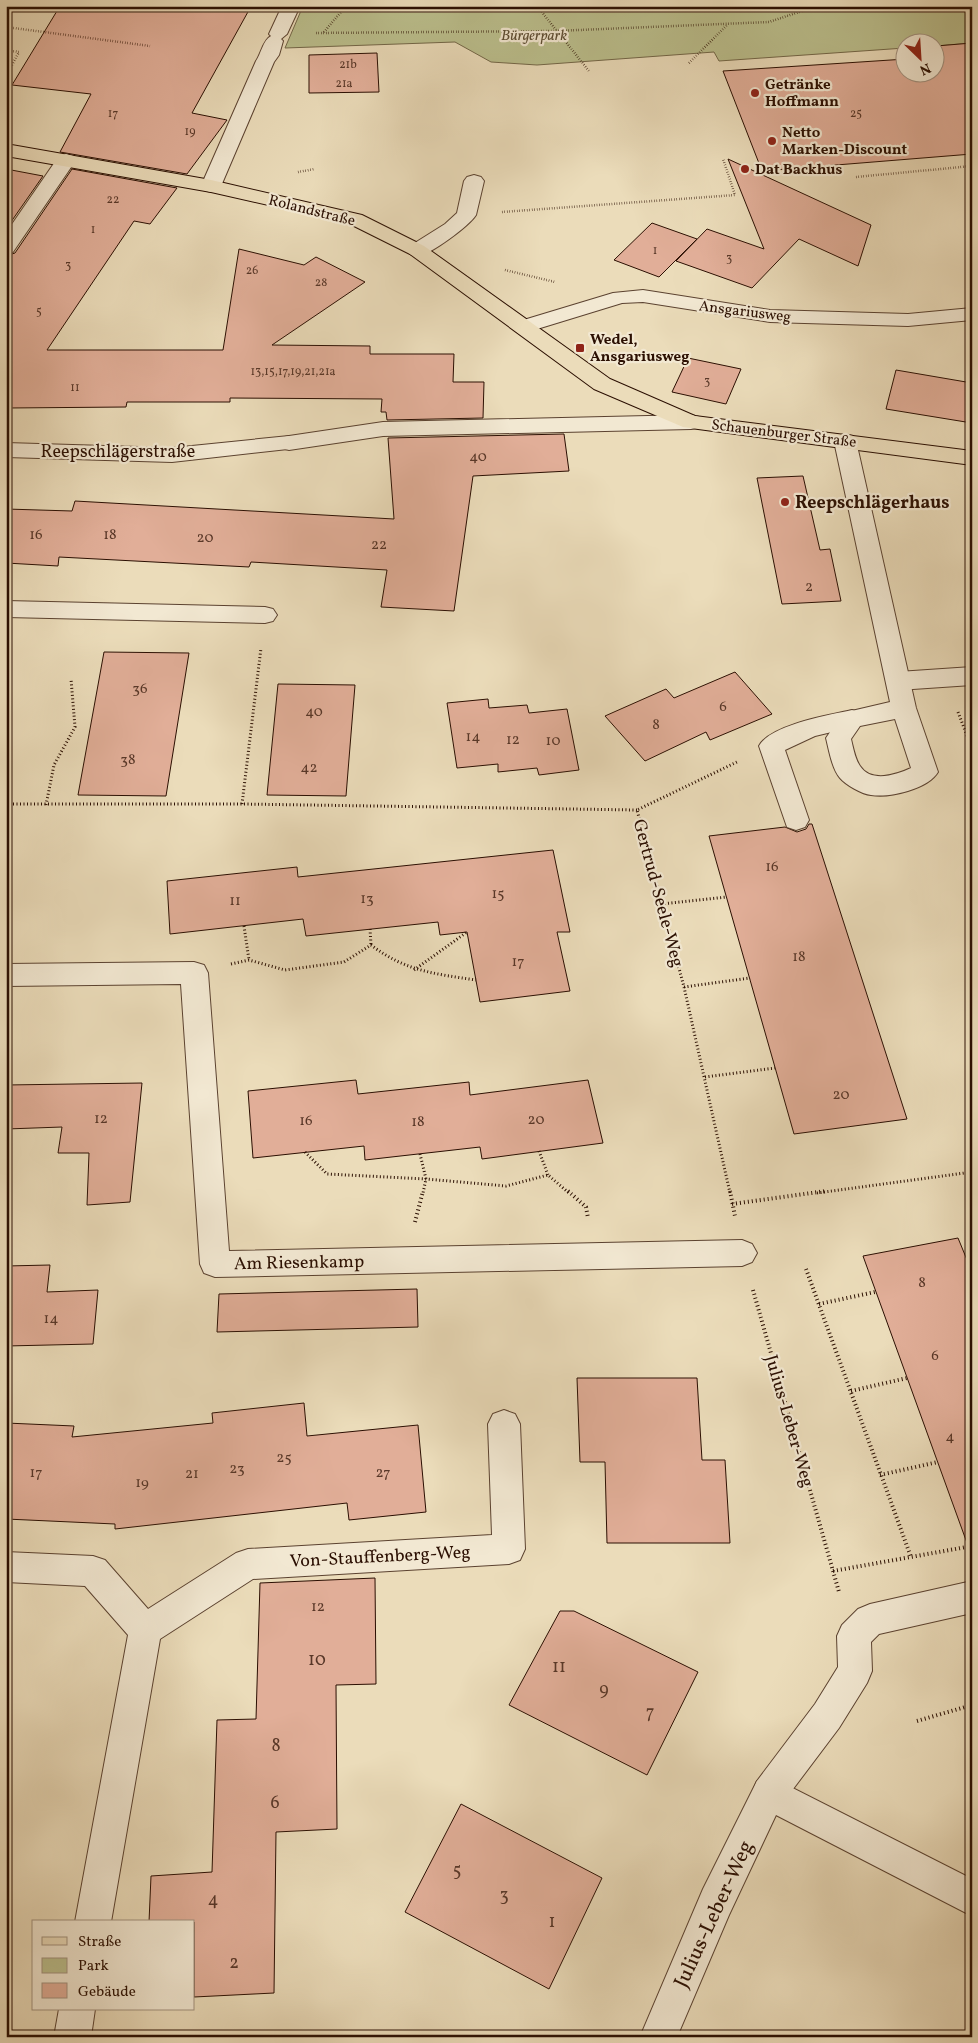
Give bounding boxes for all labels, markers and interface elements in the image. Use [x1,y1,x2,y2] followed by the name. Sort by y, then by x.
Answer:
[501,26,567,47] park label: Bürgerpark
[896,32,946,82] north arrow
[339,57,357,73] house number: 21b
[916,58,933,79] text: N
[765,75,839,113] place label: Getränke Hoffmann
[335,76,353,92] house number: 21a
[749,87,761,99] marker: Getränke Hoffmann
[108,106,118,122] house number: 17
[850,106,862,122] house number: 25
[782,123,908,161] place label: Netto Marken-Discount
[185,124,195,140] house number: 19
[766,135,778,147] marker: Netto Marken-Discount
[755,160,843,181] place label: Dat Backhus
[739,163,751,175] marker: Dat Backhus
[266,191,357,232] street label: Rolandstraße
[107,192,119,208] house number: 22
[91,222,95,238] house number: 1
[653,243,657,259] house number: 1
[726,251,732,267] house number: 3
[65,258,71,274] house number: 3
[246,263,258,279] house number: 26
[315,275,327,291] house number: 28
[698,296,792,329] street label: Ansgariusweg
[36,304,42,320] house number: 5
[590,330,689,368] place label: Wedel, Ansgariusweg
[574,342,586,354] marker: Wedel, Ansgariusweg
[250,364,336,380] house number: 13,15,17,19,21,21a
[704,374,710,390] house number: 3
[70,380,80,396] house number: 11
[710,415,858,454] street label: Schauenburger Straße
[41,440,195,465] street label: Reepschlägerstraße
[469,447,487,468] house number: 40
[795,491,950,516] place label: Reepschlägerhaus
[779,496,791,508] marker: Reepschlägerhaus
[29,525,43,546] house number: 16
[103,525,117,546] house number: 18
[197,528,213,549] house number: 20
[371,535,387,556] house number: 22
[805,577,813,598] house number: 2
[132,679,148,700] house number: 36
[719,697,727,718] house number: 6
[305,702,323,723] house number: 40
[652,715,660,736] house number: 8
[466,727,480,748] house number: 14
[506,730,520,751] house number: 12
[546,731,560,752] house number: 10
[120,750,136,771] house number: 38
[300,758,318,779] house number: 42
[626,817,689,970] street label: Gertrud-Seele-Weg
[765,857,779,878] house number: 16
[491,884,505,905] house number: 15
[360,889,374,910] house number: 13
[229,891,241,912] house number: 11
[792,947,806,968] house number: 18
[511,952,525,973] house number: 17
[833,1085,849,1106] house number: 20
[94,1109,108,1130] house number: 12
[528,1110,544,1131] house number: 20
[299,1111,313,1132] house number: 16
[411,1112,425,1133] house number: 18
[234,1250,364,1277] street label: Am Riesenkamp
[918,1273,926,1294] house number: 8
[44,1309,58,1330] house number: 14
[931,1346,939,1367] house number: 6
[758,1352,819,1491] street label: Julius-Leber-Weg
[946,1427,955,1448] house number: 4
[276,1448,292,1469] house number: 25
[229,1459,245,1480] house number: 23
[29,1463,43,1484] house number: 17
[376,1463,390,1484] house number: 27
[185,1464,199,1485] house number: 21
[135,1473,149,1494] house number: 19
[289,1540,471,1575] street label: Von-Stauffenberg-Weg
[311,1597,325,1618] house number: 12
[308,1648,326,1673] house number: 10
[552,1655,566,1680] house number: 11
[599,1678,609,1703] house number: 9
[646,1701,654,1726] house number: 7
[271,1734,281,1759] house number: 8
[270,1791,280,1816] house number: 6
[667,1836,761,1993] street label: Julius-Leber-Weg
[453,1859,461,1884] house number: 5
[499,1884,509,1909] house number: 3
[208,1888,218,1913] house number: 4
[549,1910,555,1935] house number: 1
[32,1920,195,2010] legend
[78,1932,121,1953] text: Straße
[229,1951,239,1976] house number: 2
[78,1956,109,1977] text: Park
[78,1982,136,2003] text: Gebäude

